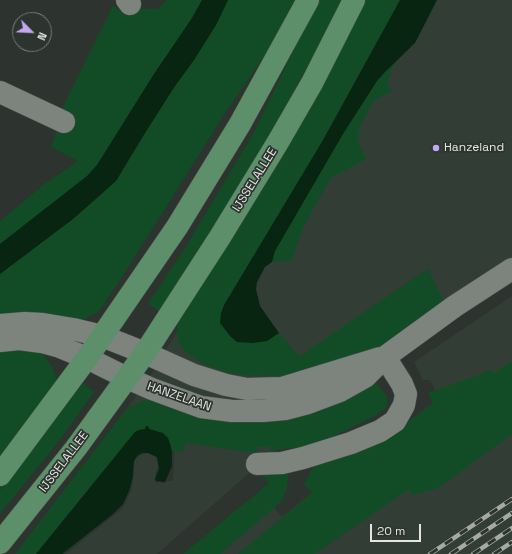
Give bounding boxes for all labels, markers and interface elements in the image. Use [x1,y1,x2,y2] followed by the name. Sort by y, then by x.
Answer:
[12,12,52,52] north arrow
[34,30,50,43] text: N
[444,141,504,155] place label: Hanzeland
[431,143,441,153] marker: Hanzeland
[230,146,280,214] street label: IJSSELALLEE
[145,379,213,415] street label: HANZELAAN
[37,429,91,495] street label: IJSSELALLEE
[372,516,423,542] scale bar
[377,523,405,539] text: 20 m

